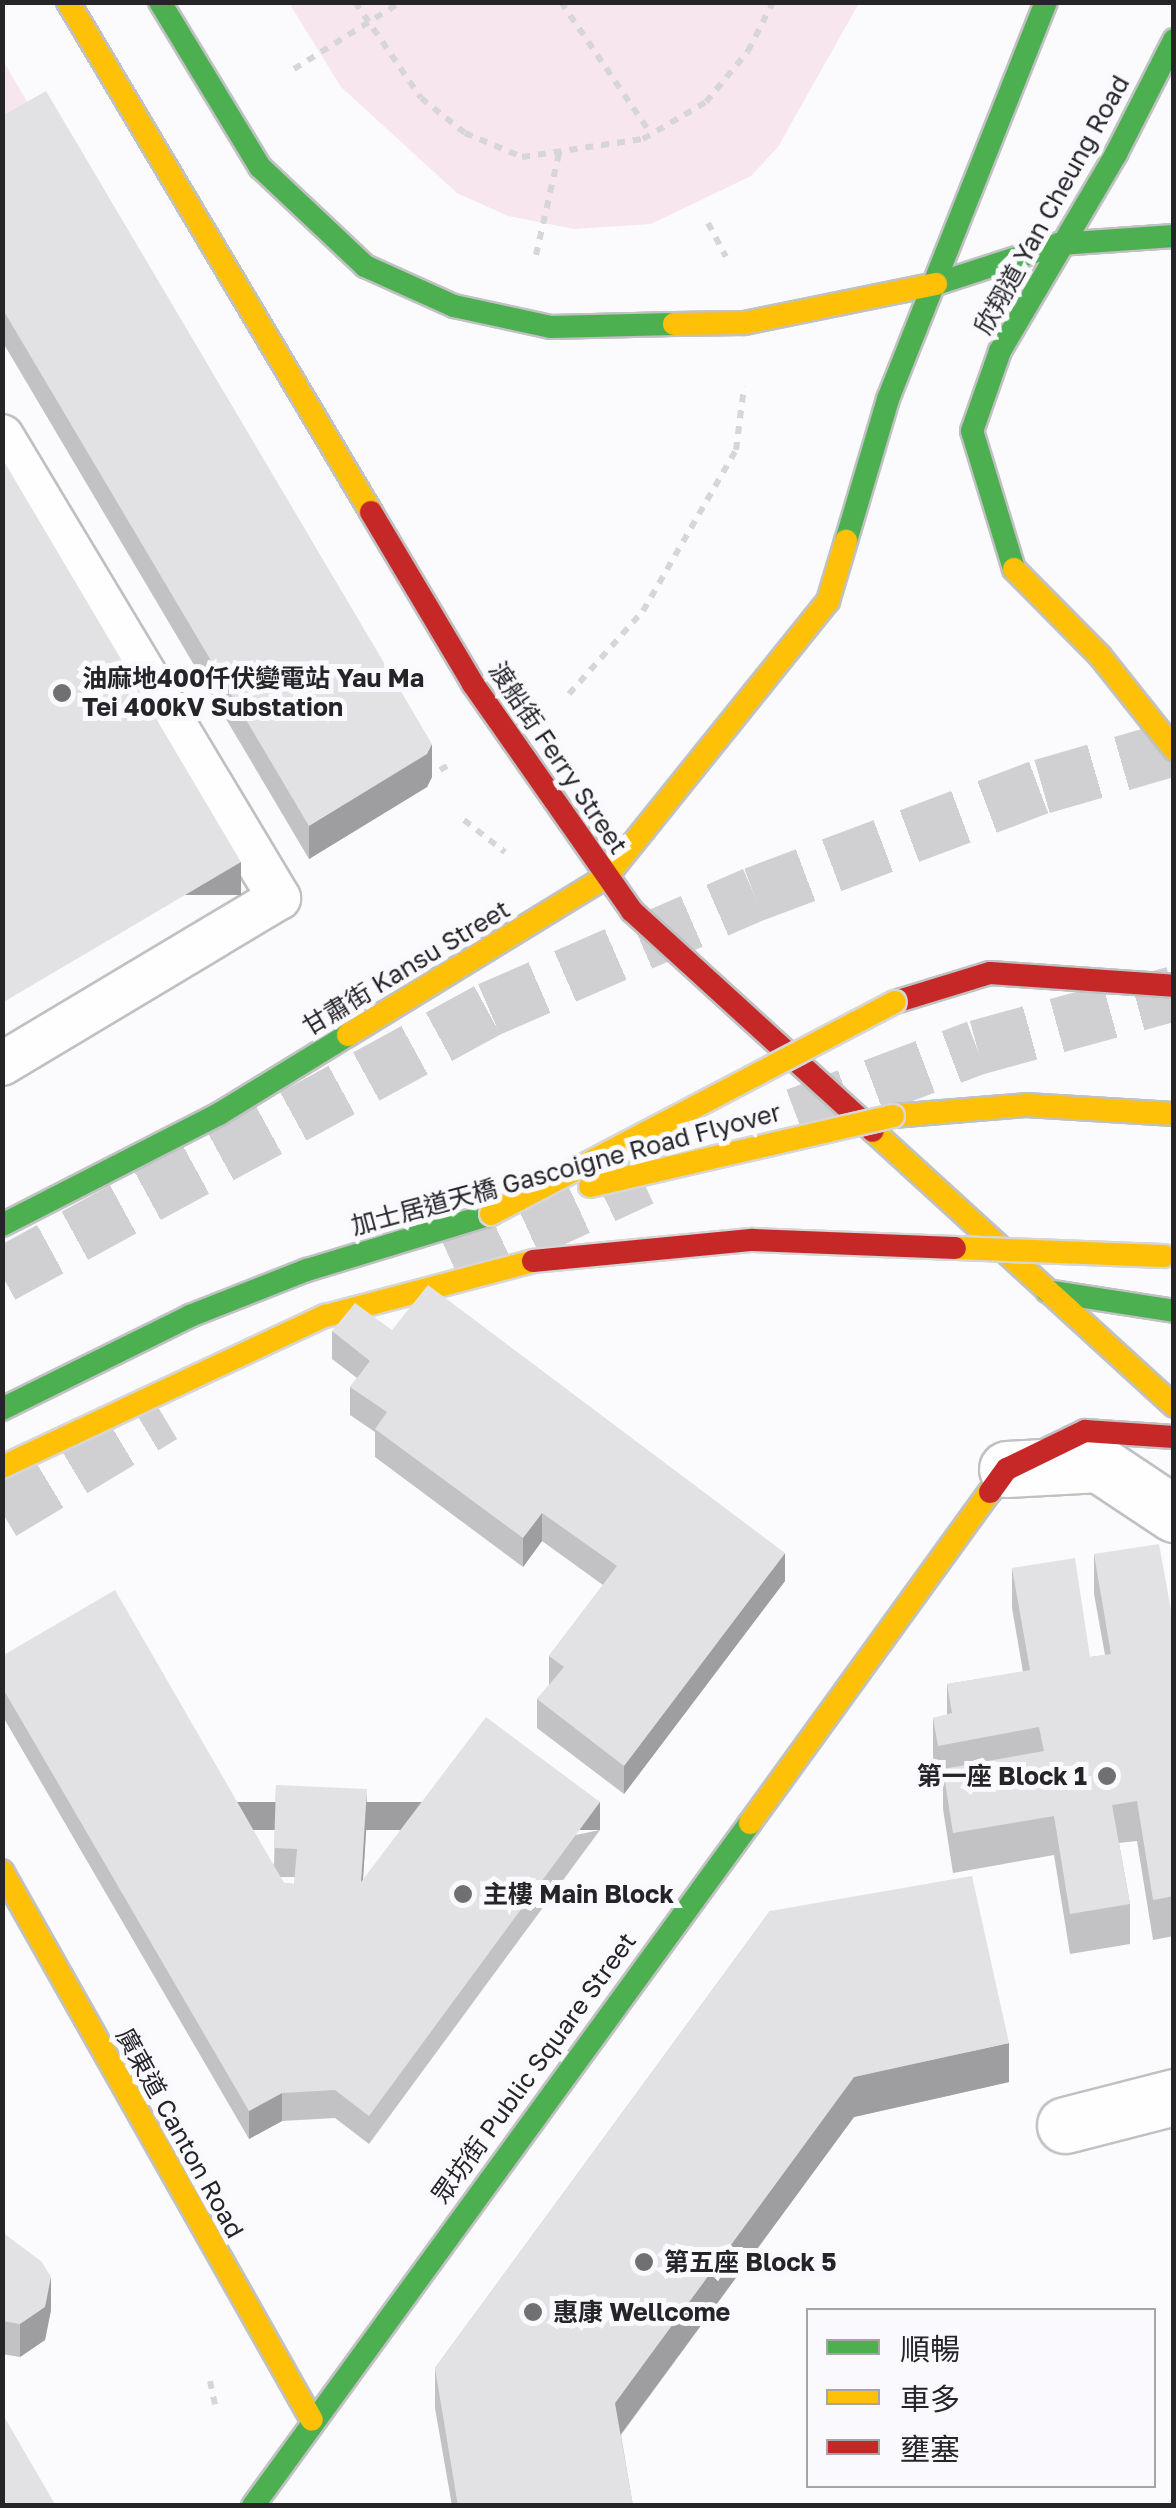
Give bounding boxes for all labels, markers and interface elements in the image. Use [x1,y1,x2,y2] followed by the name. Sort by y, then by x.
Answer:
[968,70,1136,340] street label: 欣翔道 Yan Cheung Road
[483,656,633,860] street label: 渡船街 Ferry Street
[82,664,424,723] place label: 油麻地400仟伏變電站 Yau Ma Tei 400kV Substation
[51,682,73,704] marker: 油麻地400仟伏變電站 Yau Ma Tei 400kV Substation
[297,894,515,1042] street label: 甘肅街 Kansu Street
[348,1097,784,1241] street label: 加士居道天橋 Gascoigne Road Flyover
[917,1761,1087,1791] place label: 第一座 Block 1
[1096,1765,1118,1787] marker: 第一座 Block 1
[483,1879,674,1909] place label: 主樓 Main Block
[452,1883,474,1905] marker: 主樓 Main Block
[426,1927,642,2209] street label: 眾坊街 Public Square Street
[110,2023,250,2243] street label: 廣東道 Canton Road
[664,2247,836,2277] place label: 第五座 Block 5
[633,2251,655,2273] marker: 第五座 Block 5
[553,2297,730,2327] place label: 惠康 Wellcome
[522,2301,544,2323] marker: 惠康 Wellcome
[806,2308,1156,2488] legend
[900,2331,960,2367] text: 順暢
[900,2381,960,2417] text: 車多
[900,2431,960,2467] text: 壅塞

